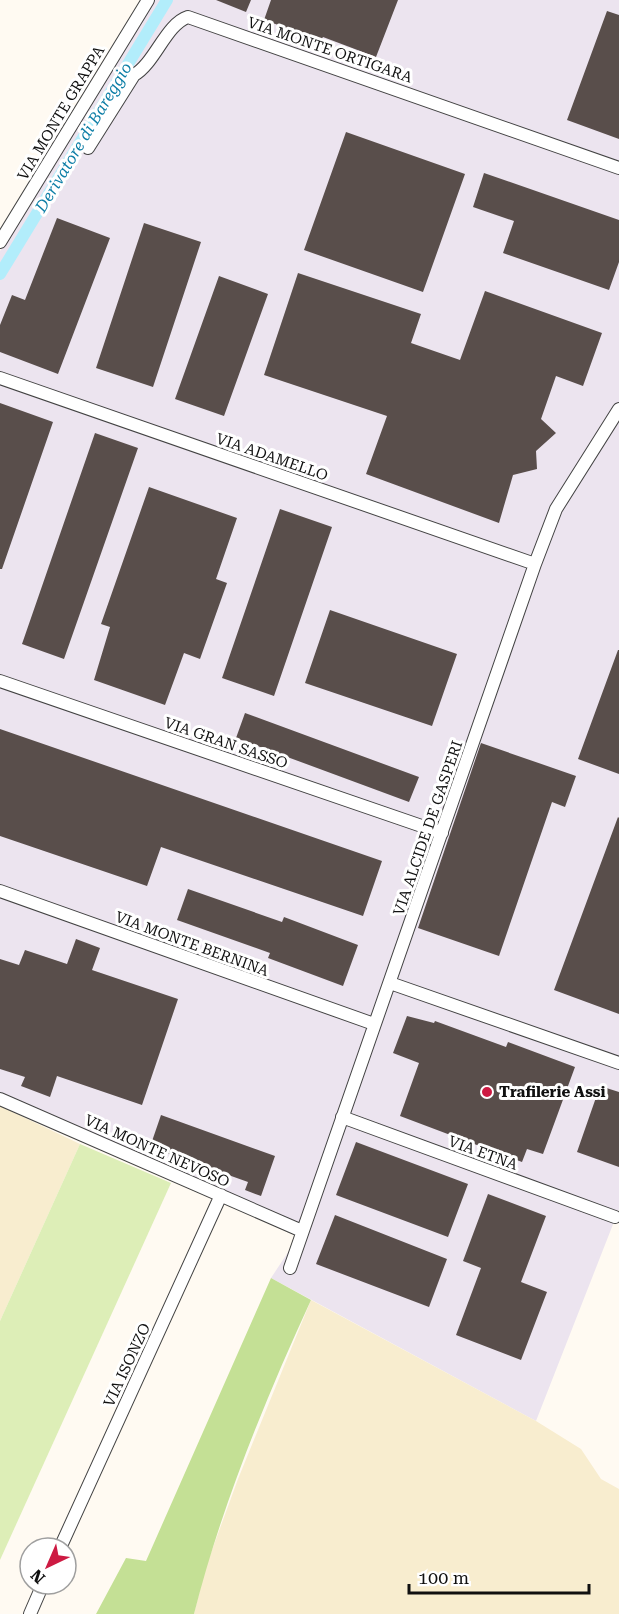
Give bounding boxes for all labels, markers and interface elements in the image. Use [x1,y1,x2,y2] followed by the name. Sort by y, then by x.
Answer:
[245,13,415,87] street label: VIA MONTE ORTIGARA
[14,42,109,184] street label: VIA MONTE GRAPPA
[31,59,136,216] water label: Derivatore di Bareggio
[214,429,330,485] street label: VIA ADAMELLO
[162,713,290,773] street label: VIA GRAN SASSO
[390,738,466,918] street label: VIA ALCIDE DE GASPERI
[113,908,272,980] street label: VIA MONTE BERNINA
[499,1083,606,1101] place label: Trafilerie Assi
[480,1085,494,1099] marker: Trafilerie Assi
[82,1111,232,1191] street label: VIA MONTE NEVOSO
[446,1132,520,1174] street label: VIA ETNA
[100,1320,154,1410] street label: VIA ISONZO
[18,1536,78,1596] north arrow
[409,1557,589,1595] scale bar
[27,1565,49,1588] text: N
[418,1567,469,1588] text: 100 m

